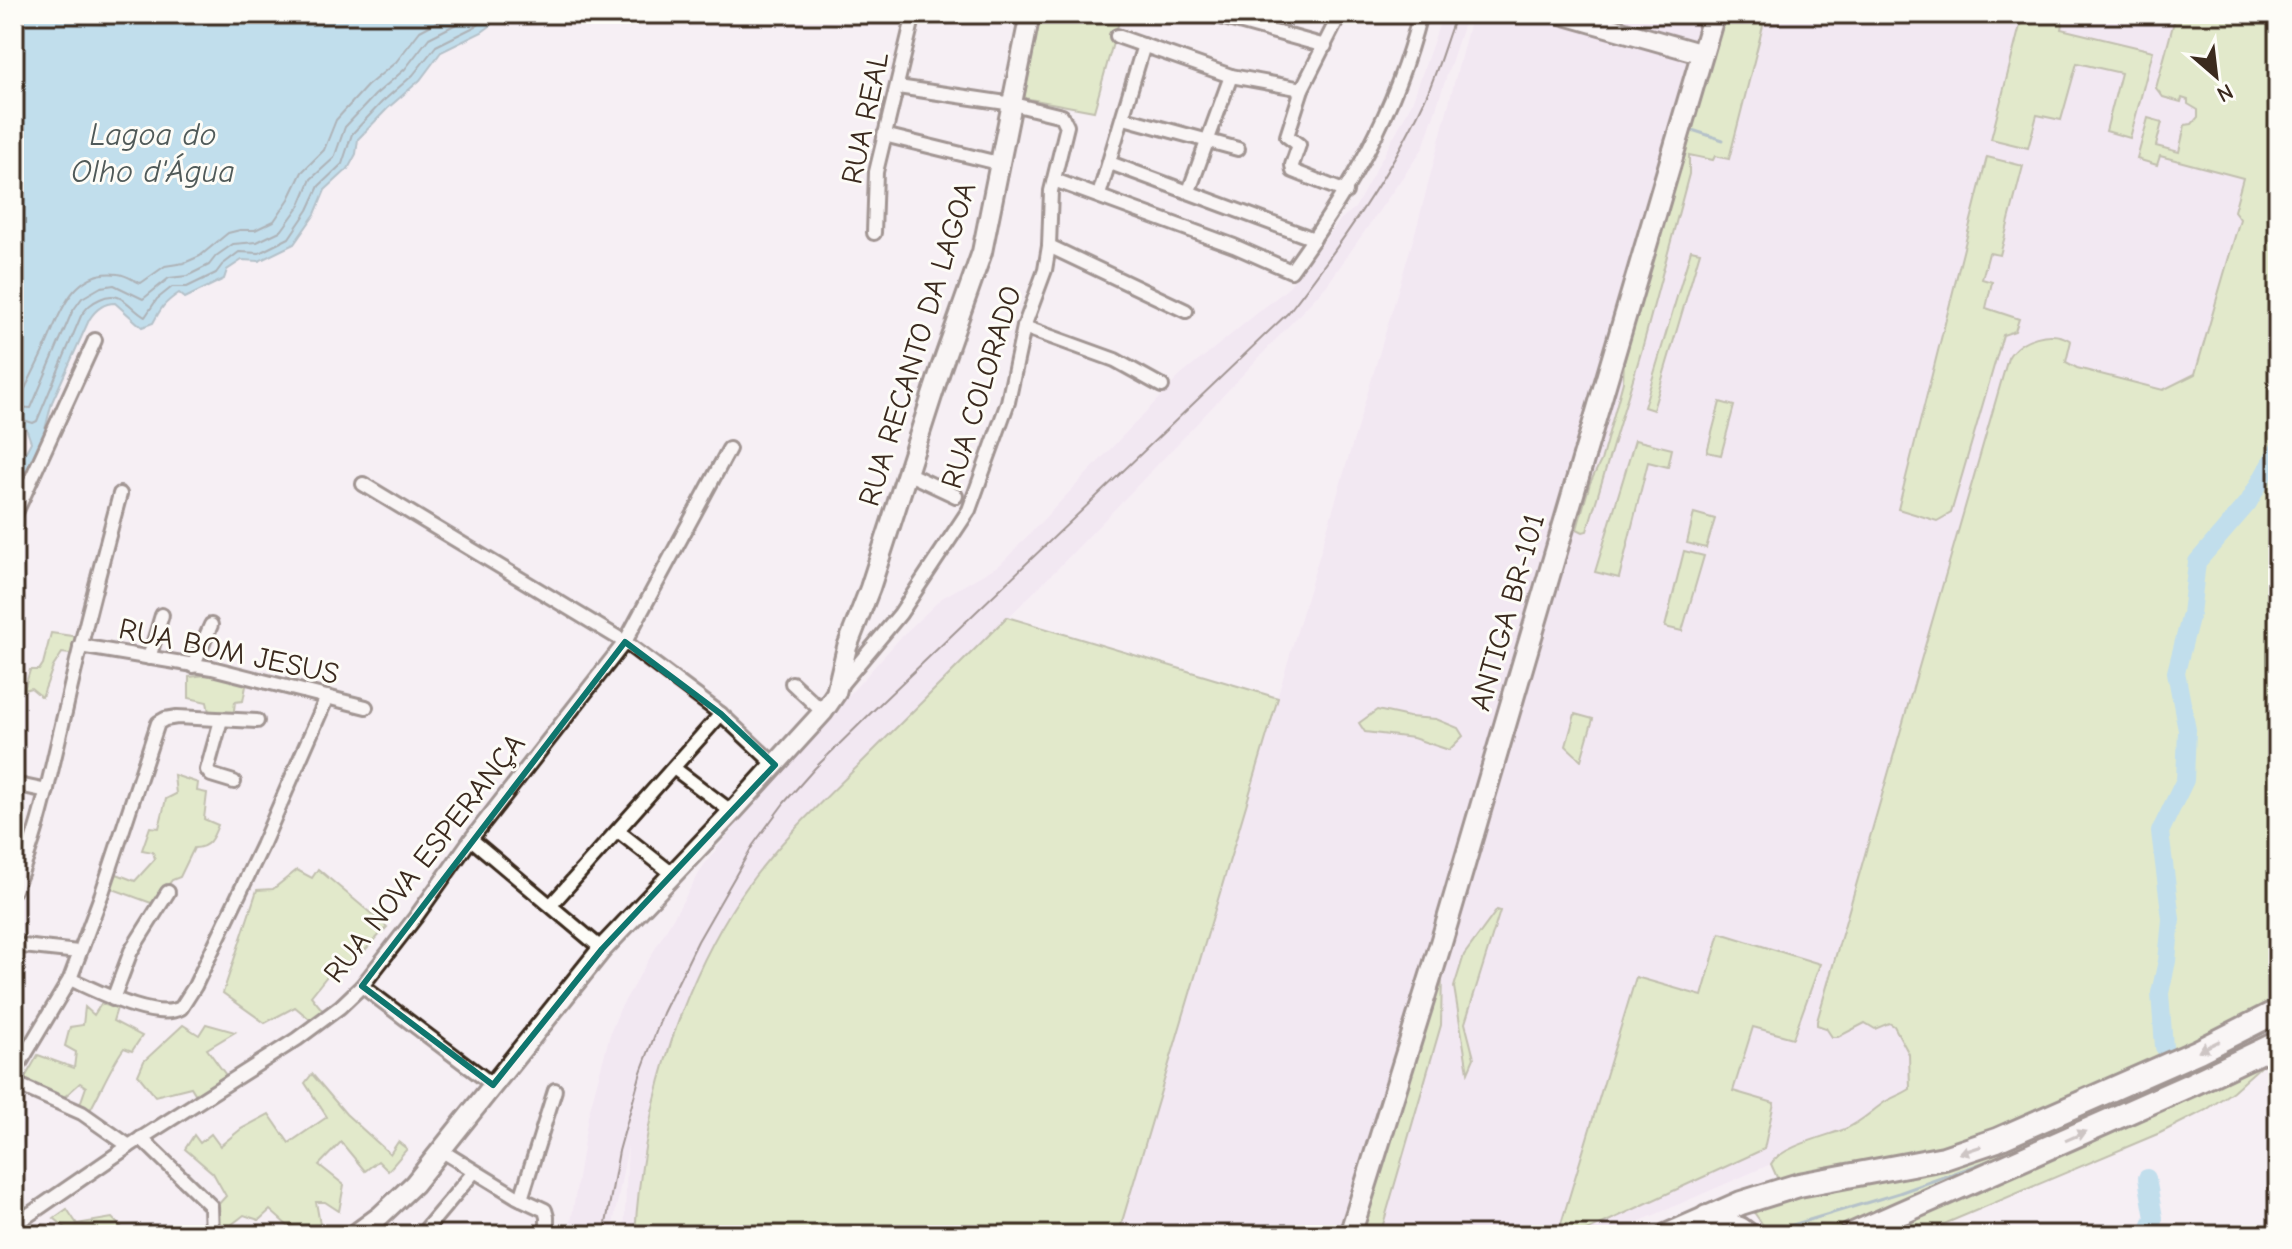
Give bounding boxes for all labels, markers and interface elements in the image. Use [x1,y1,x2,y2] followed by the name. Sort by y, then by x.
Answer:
[2176,36,2256,116] north arrow
[834,49,897,187] street label: RUA REAL
[2212,78,2237,108] text: N
[71,116,235,190] water label: Lagoa do Olho d'Água
[851,178,983,510] street label: RUA RECANTO DA LAGOA
[934,282,1029,493] street label: RUA COLORADO
[1463,510,1552,715] street label: ANTIGA BR-101
[116,611,342,692] street label: RUA BOM JESUS
[316,727,532,990] street label: RUA NOVA ESPERANÇA
[2197,1040,2220,1053] one-way arrow
[2064,1129,2088,1142] one-way arrow
[1958,1144,1982,1156] one-way arrow

